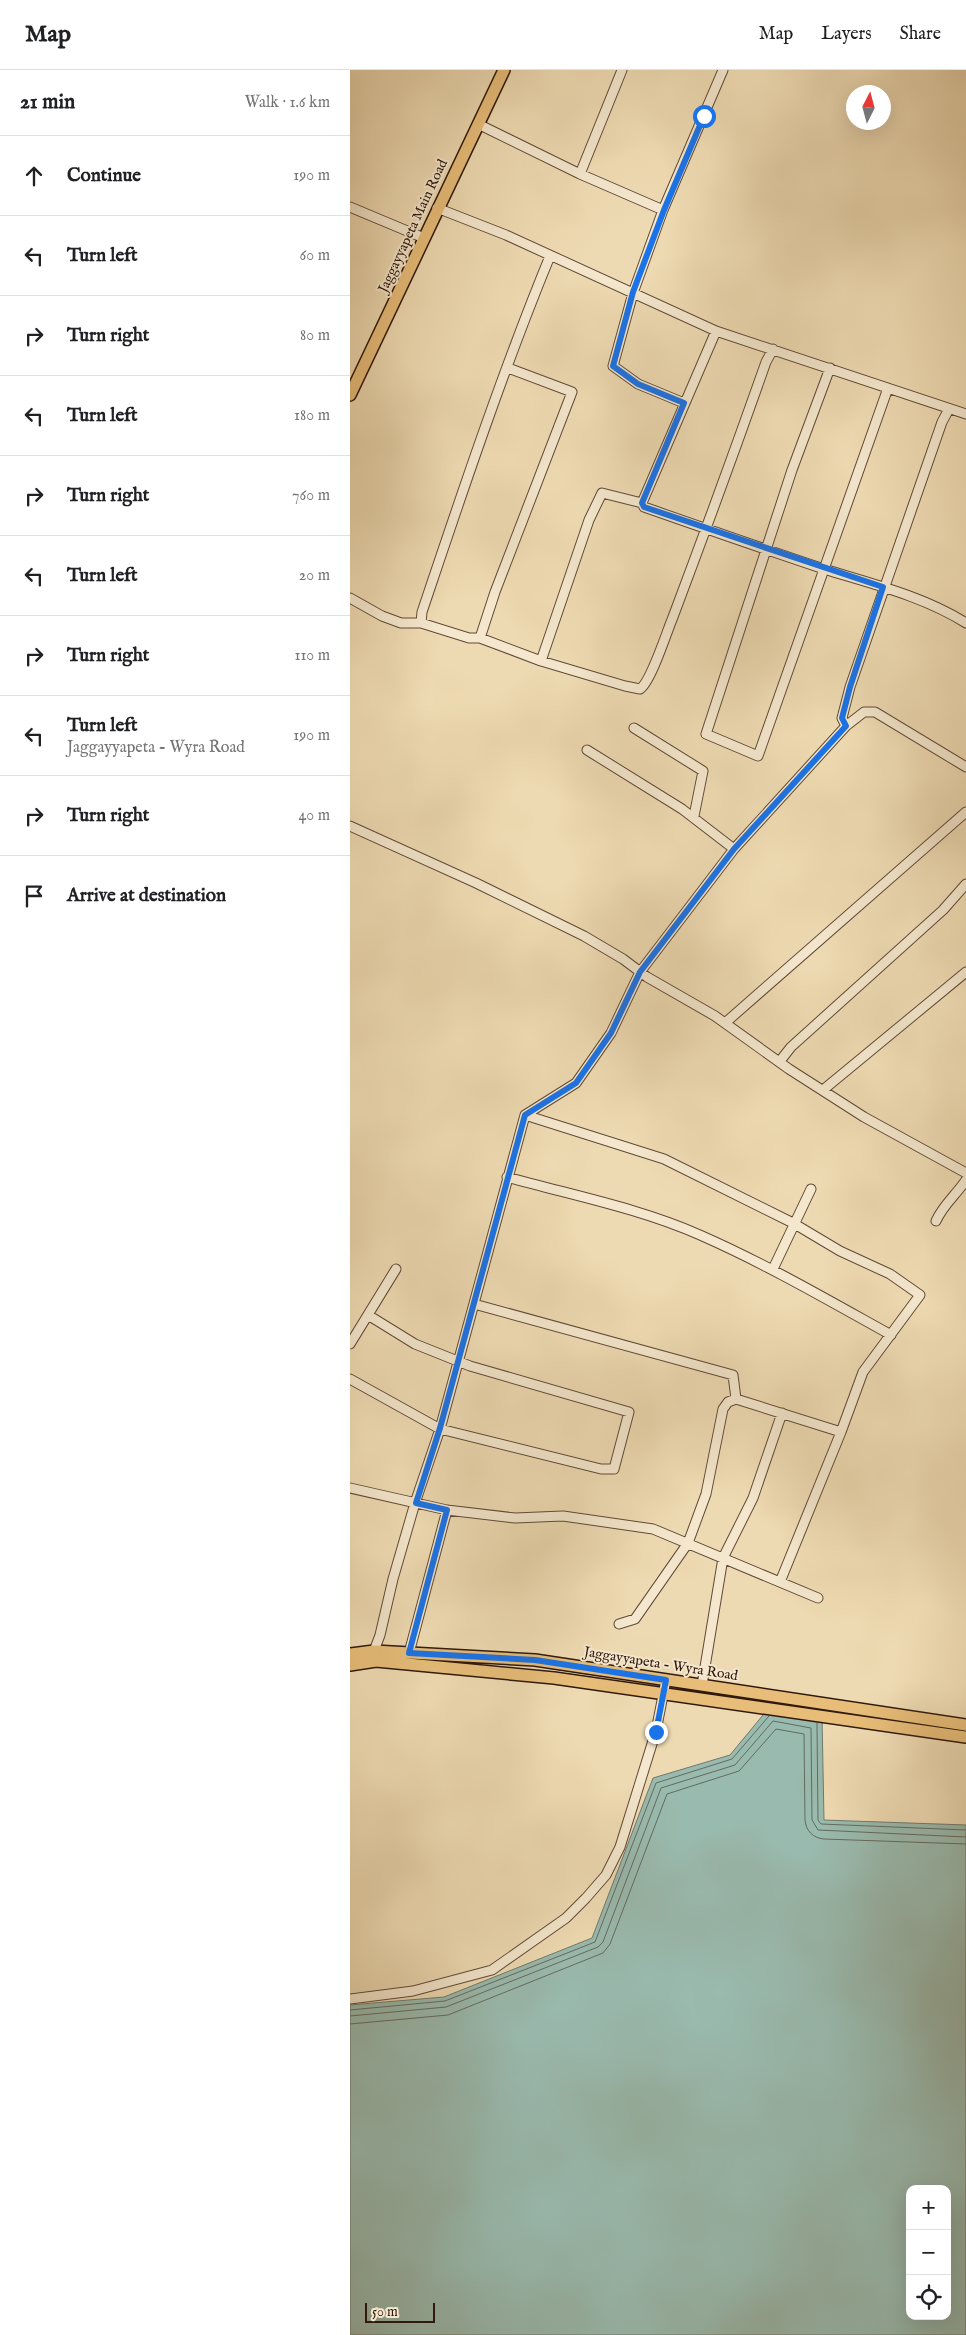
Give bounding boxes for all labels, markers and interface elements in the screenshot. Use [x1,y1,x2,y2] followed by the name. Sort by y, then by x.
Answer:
[25,19,71,50] text: Map
[759,23,793,46] text: Map
[821,23,872,46] text: Layers
[900,23,941,46] text: Share
[846,85,891,130] north arrow
[20,89,75,116] text: 21 min
[245,93,330,113] text: Walk · 1.6 km
[693,105,716,128] route start
[373,156,452,297] street label: Jaggayyapeta Main Road
[20,162,48,190] icon: ahead
[67,164,141,188] text: Continue
[293,166,330,186] text: 190 m
[20,242,48,270] icon: left
[67,244,138,268] text: Turn left
[300,246,330,266] text: 60 m
[20,322,48,350] icon: right
[67,324,149,348] text: Turn right
[300,326,330,346] text: 80 m
[20,402,48,430] icon: left
[67,404,138,428] text: Turn left
[294,406,330,426] text: 180 m
[20,482,48,510] icon: right
[67,484,149,508] text: Turn right
[292,486,330,506] text: 760 m
[20,562,48,590] icon: left
[67,564,138,588] text: Turn left
[299,566,330,586] text: 20 m
[20,642,48,670] icon: right
[67,644,149,668] text: Turn right
[294,646,330,666] text: 110 m
[67,714,138,738] text: Turn left
[20,722,48,750] icon: left
[293,726,330,746] text: 190 m
[67,738,245,758] text: Jaggayyapeta - Wyra Road
[20,802,48,830] icon: right
[67,804,149,828] text: Turn right
[298,806,330,826] text: 40 m
[20,882,48,910] icon: arrive
[67,884,226,908] text: Arrive at destination
[581,1643,740,1685] street label: Jaggayyapeta - Wyra Road
[645,1721,668,1744] route end
[906,2185,951,2320] map controls
[906,2185,951,2230] button: +
[906,2230,951,2275] button: −
[906,2275,951,2320] button: locate
[365,2300,435,2323] scale bar
[372,2303,398,2321] text: 50 m

